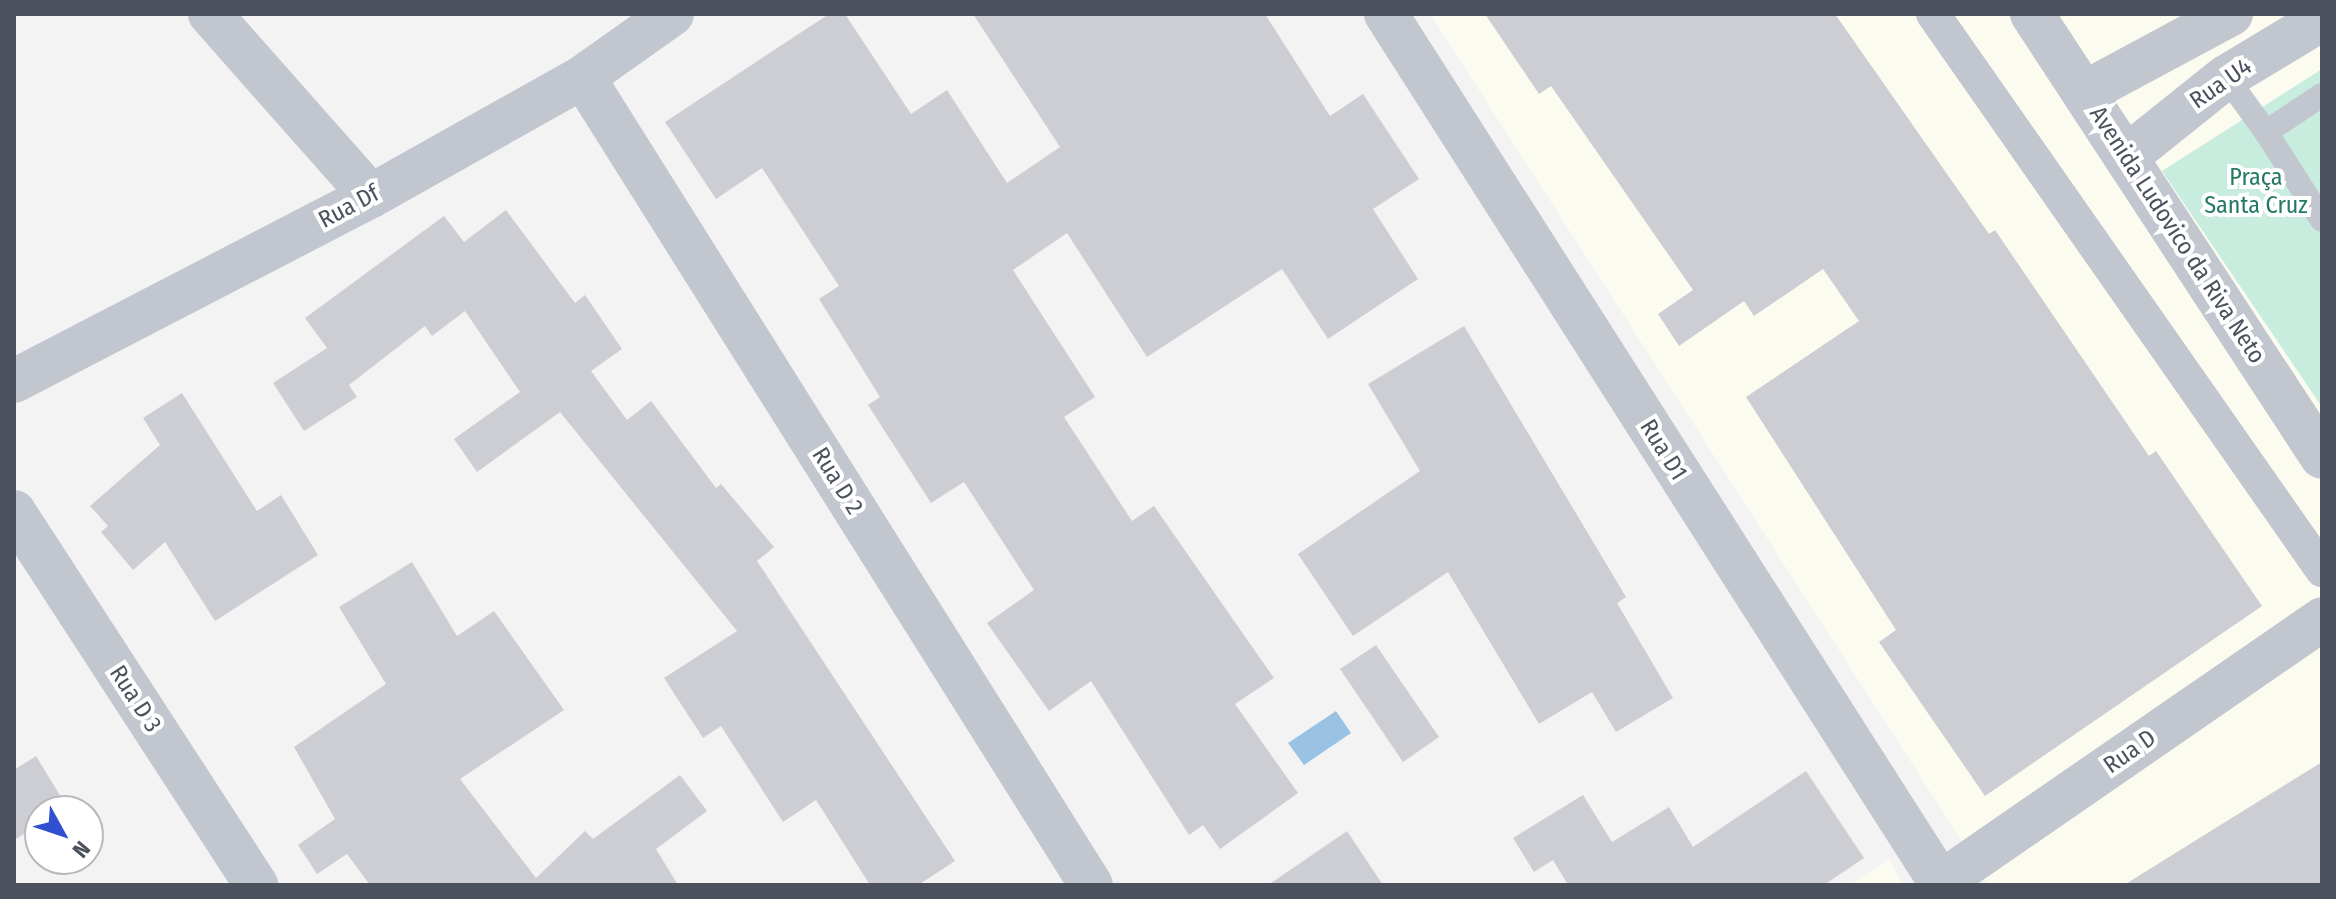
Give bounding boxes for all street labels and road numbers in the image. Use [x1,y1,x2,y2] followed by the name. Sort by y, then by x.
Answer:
[2185,52,2257,116] street label: Rua U4
[2083,101,2271,369] street label: Avenida Ludovico da Riva Neto
[314,179,384,235] street label: Rua Df
[1633,414,1693,486] street label: Rua D1
[805,442,869,520] street label: Rua D 2
[103,660,167,738] street label: Rua D 3
[2098,724,2162,780] street label: Rua D

